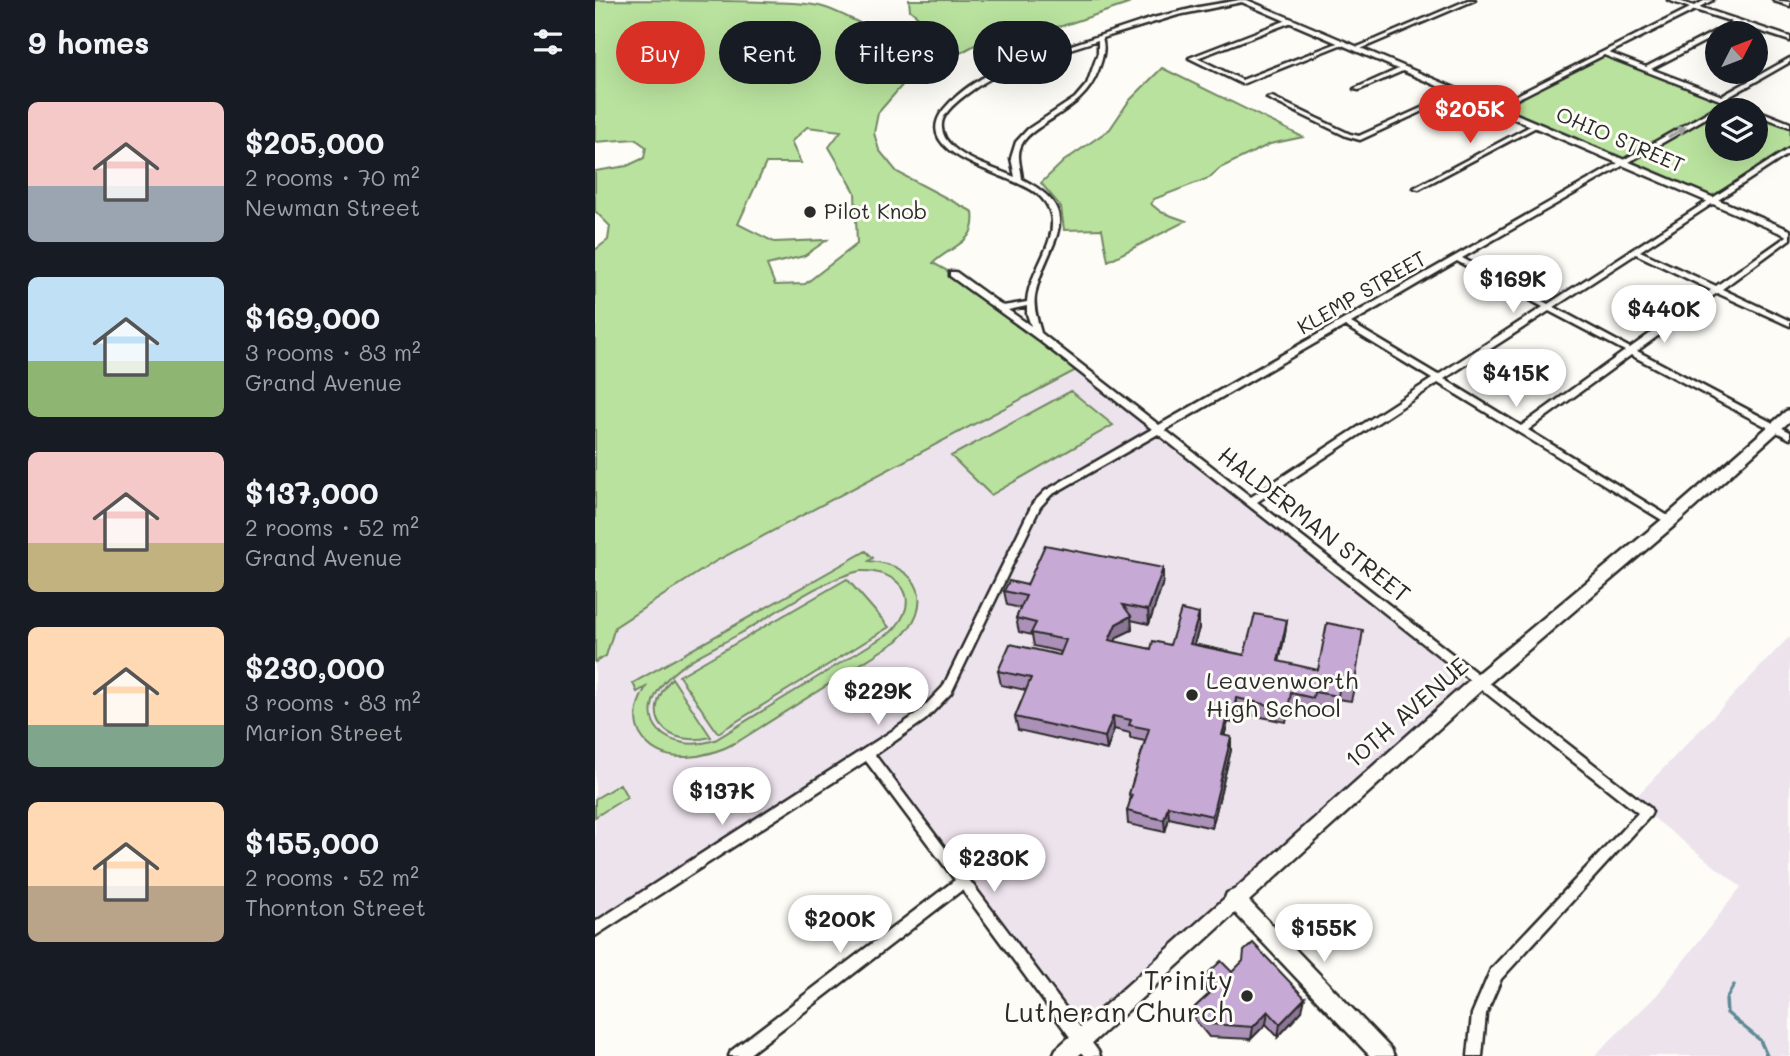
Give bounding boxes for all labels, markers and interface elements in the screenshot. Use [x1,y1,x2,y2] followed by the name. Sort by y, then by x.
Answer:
[616,21,705,84] chip: Buy
[719,21,821,84] chip: Rent
[835,21,959,84] chip: Filters
[973,21,1072,84] chip: New
[1705,21,1767,84] north arrow
[1705,21,1768,161] map controls
[28,22,149,62] text: 9 homes
[529,23,567,61] icon: filters
[1421,86,1519,145] pin: $205K
[1435,93,1505,123] text: $205K
[1705,98,1768,161] button: layers
[1552,99,1689,178] street label: OHIO STREET
[245,122,384,162] text: $205,000
[1667,126,1686,139] one-way arrow
[84,130,168,214] icon: home
[245,162,420,192] text: 2 rooms · 70 m²
[245,192,420,222] text: Newman Street
[824,197,927,224] place label: Pilot Knob
[802,204,818,220] marker: Pilot Knob
[1292,244,1431,340] street label: KLEMP STREET
[1464,256,1562,315] pin: $169K
[1479,263,1547,293] text: $169K
[1615,286,1713,345] pin: $440K
[1627,293,1701,323] text: $440K
[245,297,380,337] text: $169,000
[84,305,168,389] icon: home
[245,337,421,367] text: 3 rooms · 83 m²
[1467,350,1565,409] pin: $415K
[1482,357,1550,387] text: $415K
[245,367,402,397] text: Grand Avenue
[1212,439,1418,609] street label: HALDERMAN STREET
[245,472,379,512] text: $137,000
[84,480,168,564] icon: home
[245,512,419,542] text: 2 rooms · 52 m²
[245,542,402,572] text: Grand Avenue
[245,647,385,687] text: $230,000
[1338,650,1474,774] street label: 10TH AVENUE
[84,655,168,739] icon: home
[1206,664,1358,723] place label: Leavenworth High School
[829,668,927,727] pin: $229K
[844,675,912,705] text: $229K
[245,687,421,717] text: 3 rooms · 83 m²
[1184,687,1200,703] marker: Leavenworth High School
[245,717,403,747] text: Marion Street
[673,768,771,827] pin: $137K
[689,775,755,805] text: $137K
[245,822,379,862] text: $155,000
[84,830,168,914] icon: home
[945,834,1043,894] pin: $230K
[959,842,1029,872] text: $230K
[245,862,419,892] text: 2 rooms · 52 m²
[245,892,426,922] text: Thornton Street
[791,895,889,955] pin: $200K
[804,903,876,933] text: $200K
[1275,904,1373,964] pin: $155K
[1291,912,1357,942] text: $155K
[1004,961,1233,1029] place label: Trinity Lutheran Church
[1239,988,1255,1004] marker: Trinity Lutheran Church

